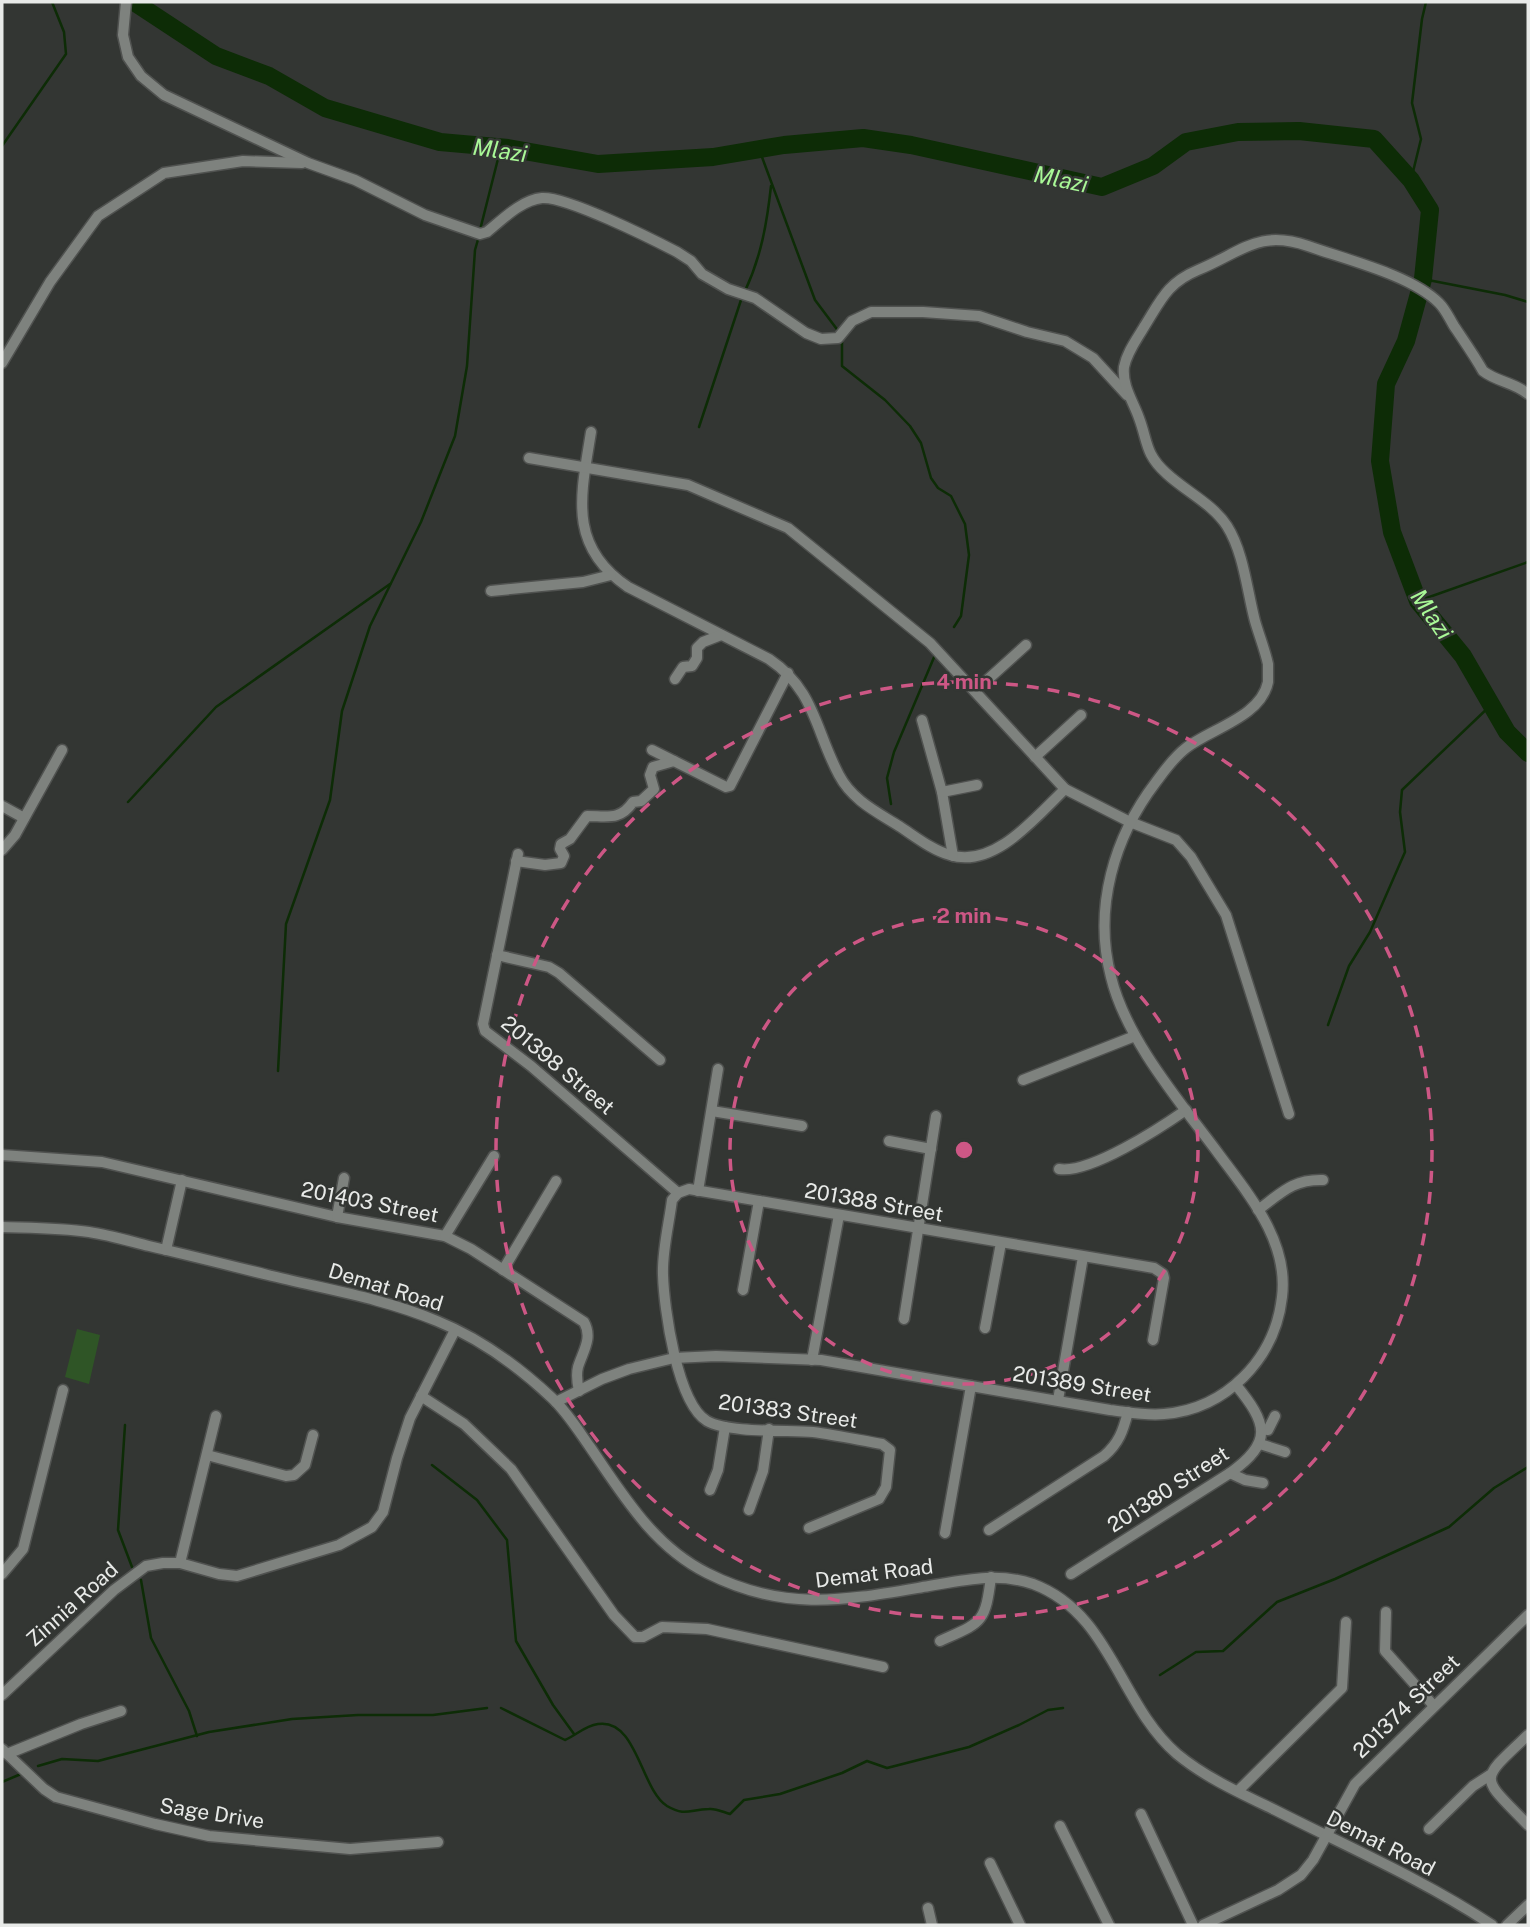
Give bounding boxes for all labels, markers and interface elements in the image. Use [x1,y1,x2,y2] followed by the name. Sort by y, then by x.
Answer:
[471,133,529,167] water label: Mlazi
[1031,160,1091,198] water label: Mlazi
[1405,584,1459,645] water label: Mlazi
[936,669,992,694] text: 4 min
[936,903,992,928] text: 2 min
[496,1010,620,1120] street label: 201398 Street
[952,1138,976,1162] centre of rings
[299,1176,441,1228] street label: 201403 Street
[803,1177,945,1227] street label: 201388 Street
[326,1258,446,1316] street label: Demat Road
[1011,1361,1153,1407] street label: 201389 Street
[717,1389,859,1433] street label: 201383 Street
[1103,1440,1233,1538] street label: 201380 Street
[814,1553,934,1593] street label: Demat Road
[21,1556,123,1652] street label: Zinnia Road
[1348,1649,1464,1763] street label: 201374 Street
[158,1792,266,1834] street label: Sage Drive
[1322,1805,1440,1881] street label: Demat Road

